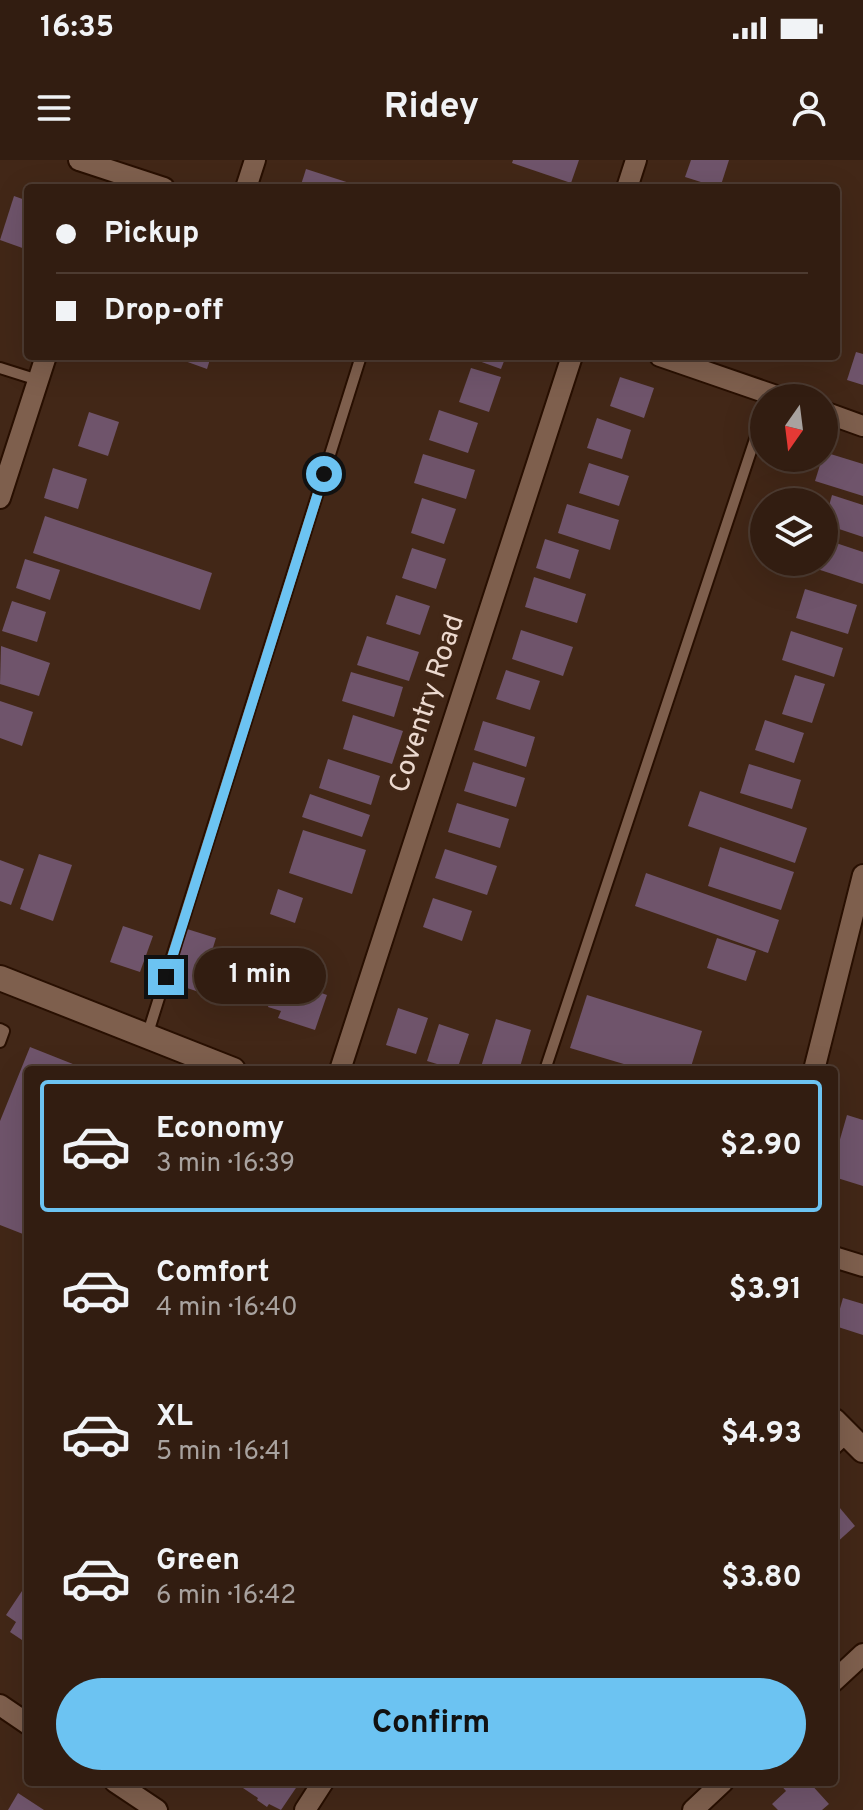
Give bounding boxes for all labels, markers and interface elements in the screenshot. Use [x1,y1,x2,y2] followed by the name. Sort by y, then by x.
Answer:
[40,10,114,47] text: 16:35
[384,85,479,131] text: Ridey
[32,86,76,130] icon: menu
[787,86,831,130] icon: person
[104,216,199,253] text: Pickup
[104,293,223,330] text: Drop-off
[750,384,838,472] north arrow
[750,384,838,576] map controls
[306,456,342,492] route start
[750,488,838,576] button: layers
[382,610,474,798] street label: Coventry Road
[194,949,326,1005] callout: 1 min
[148,959,184,995] route end
[229,959,291,992] text: 1 min
[60,1110,132,1182] icon: car
[156,1111,284,1148] text: Economy
[720,1128,802,1165] text: $2.90
[156,1148,295,1181] text: 3 min · 16:39
[60,1254,132,1326] icon: car
[156,1255,269,1292] text: Comfort
[729,1272,802,1309] text: $3.91
[156,1292,298,1325] text: 4 min · 16:40
[60,1398,132,1470] icon: car
[156,1399,193,1436] text: XL
[721,1416,802,1453] text: $4.93
[156,1436,291,1469] text: 5 min · 16:41
[60,1542,132,1614] icon: car
[156,1543,240,1580] text: Green
[721,1560,802,1597] text: $3.80
[156,1580,296,1613] text: 6 min · 16:42
[56,1678,806,1770] button: Confirm

